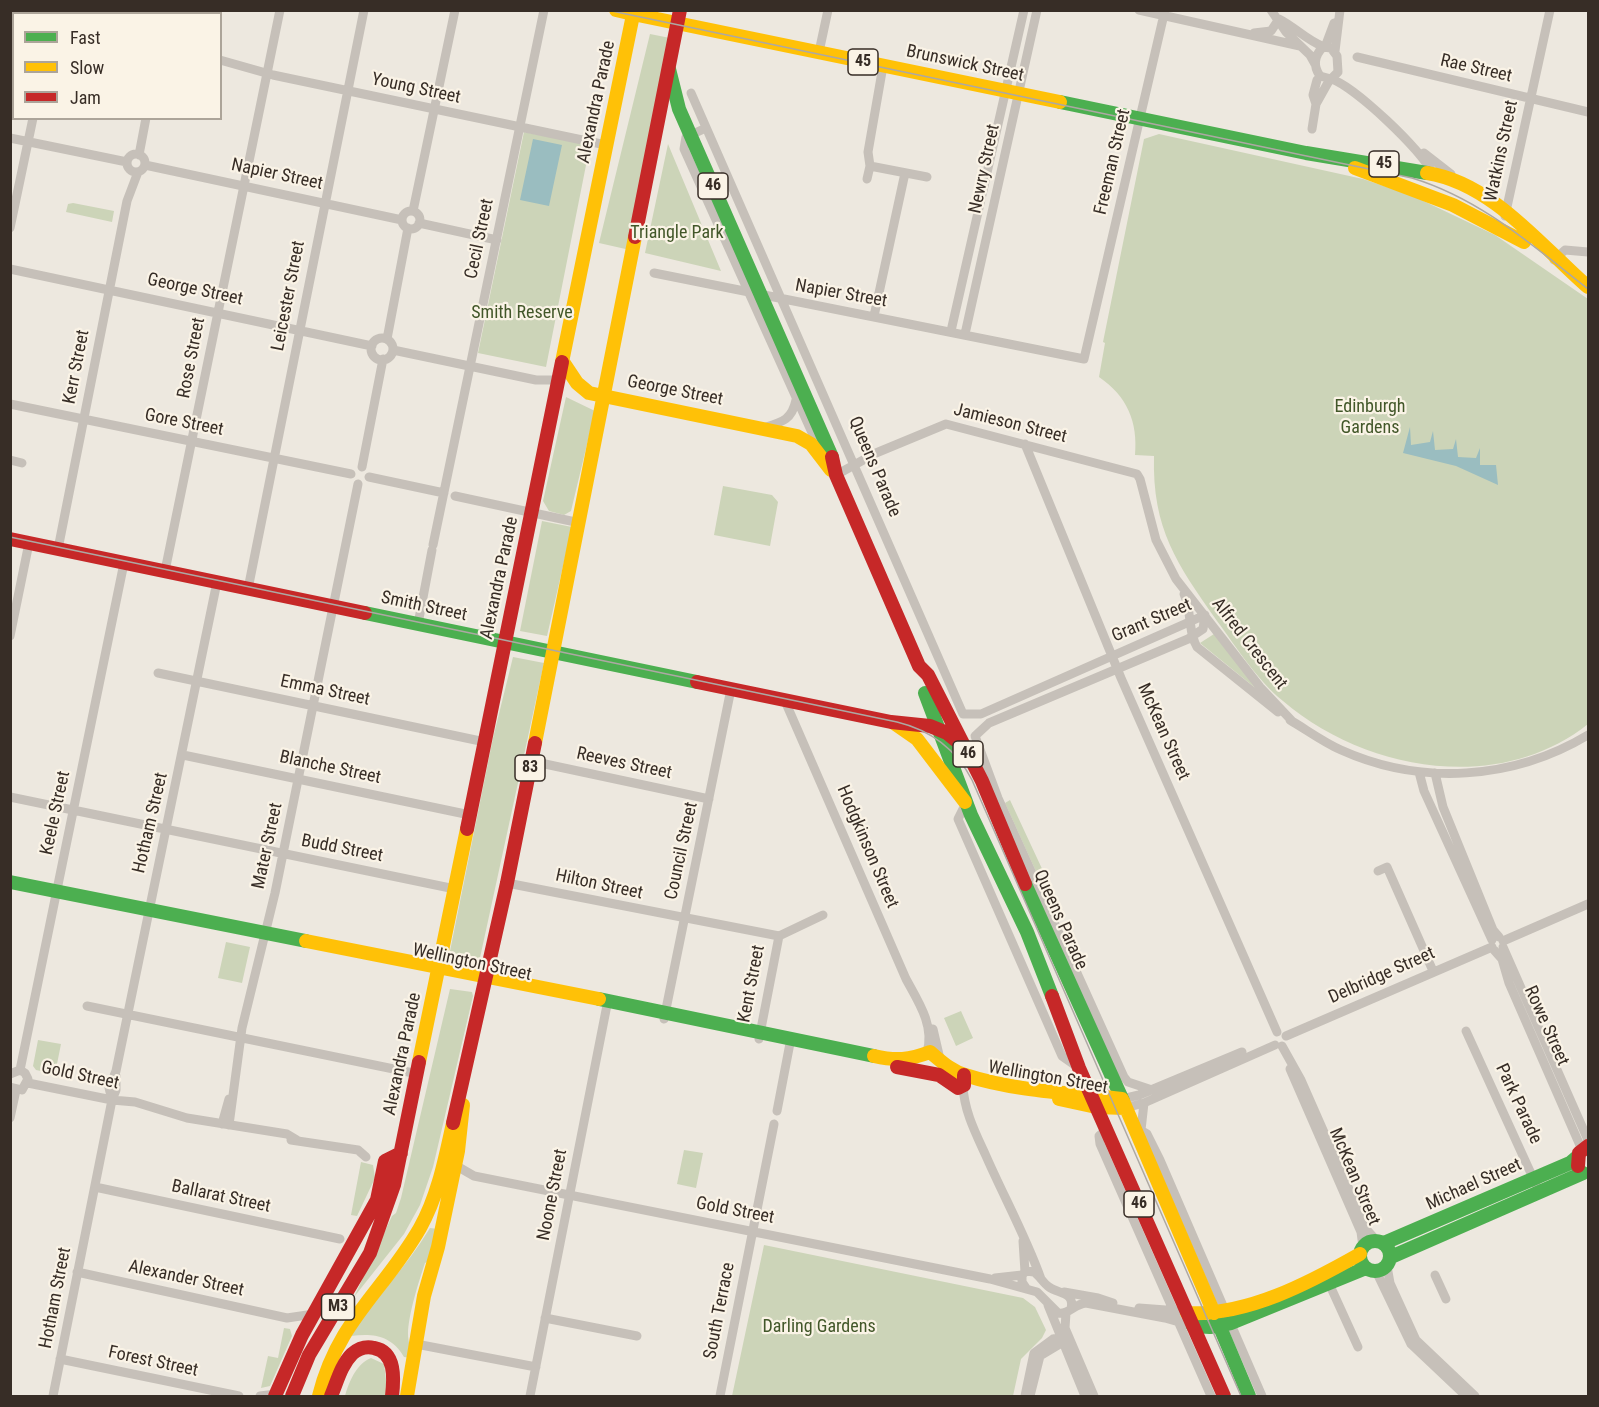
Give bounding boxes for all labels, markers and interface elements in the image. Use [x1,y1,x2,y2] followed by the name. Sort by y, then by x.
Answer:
[12,12,222,120] legend
[70,27,101,48] text: Fast
[573,39,621,165] street label: Alexandra Parade
[904,41,1026,87] street label: Brunswick Street
[848,49,878,75] road number: 45
[1438,50,1514,88] street label: Rae Street
[70,57,104,78] text: Slow
[369,69,463,109] street label: Young Street
[70,87,101,108] text: Jam
[1481,98,1523,204] street label: Watkins Street
[1090,107,1136,217] street label: Freeman Street
[965,122,1005,216] street label: Newry Street
[1369,151,1399,177] road number: 45
[229,155,325,195] street label: Napier Street
[698,173,728,199] road number: 46
[461,197,499,281] street label: Cecil Street
[630,222,724,244] park label: Triangle Park
[268,239,310,353] street label: Leicester Street
[145,269,245,311] street label: George Street
[793,275,889,313] street label: Napier Street
[471,302,573,324] park label: Smith Reserve
[174,316,210,400] street label: Rose Street
[59,328,95,406] street label: Kerr Street
[625,371,725,411] street label: George Street
[1334,396,1406,438] park label: Edinburgh Gardens
[951,400,1069,448] street label: Jamieson Street
[143,405,225,441] street label: Gore Street
[843,413,905,521] street label: Queens Parade
[476,515,524,641] street label: Alexandra Parade
[379,587,469,627] street label: Smith Street
[1207,594,1291,694] street label: Alfred Crescent
[1109,595,1195,647] street label: Grant Street
[278,671,372,711] street label: Emma Street
[1132,680,1194,784] street label: McKean Street
[953,741,983,767] road number: 46
[574,743,674,785] street label: Reeves Street
[277,747,383,789] street label: Blanche Street
[515,755,545,781] road number: 83
[37,769,75,857] street label: Keele Street
[129,771,173,875] street label: Hotham Street
[831,782,903,912] street label: Hodgkinson Street
[661,800,703,902] street label: Council Street
[248,801,288,891] street label: Mater Street
[299,831,385,867] street label: Budd Street
[553,865,645,905] street label: Hilton Street
[1028,867,1092,973] street label: Queens Parade
[411,940,533,986] street label: Wellington Street
[734,943,770,1025] street label: Kent Street
[1326,943,1438,1009] street label: Delbridge Street
[1519,983,1573,1069] street label: Rowe Street
[379,991,427,1117] street label: Alexandra Parade
[39,1057,121,1095] street label: Gold Street
[987,1057,1109,1099] street label: Wellington Street
[1490,1061,1546,1147] street label: Park Parade
[1324,1125,1384,1229] street label: McKean Street
[534,1147,572,1243] street label: Noone Street
[1423,1154,1525,1216] street label: Michael Street
[169,1176,273,1218] street label: Ballarat Street
[1124,1191,1154,1217] road number: 46
[694,1193,776,1229] street label: Gold Street
[36,1246,76,1350] street label: Hotham Street
[126,1256,246,1302] street label: Alexander Street
[700,1261,740,1361] street label: South Terrace
[322,1294,354,1320] road number: M3
[762,1316,876,1338] park label: Darling Gardens
[106,1342,200,1382] street label: Forest Street

